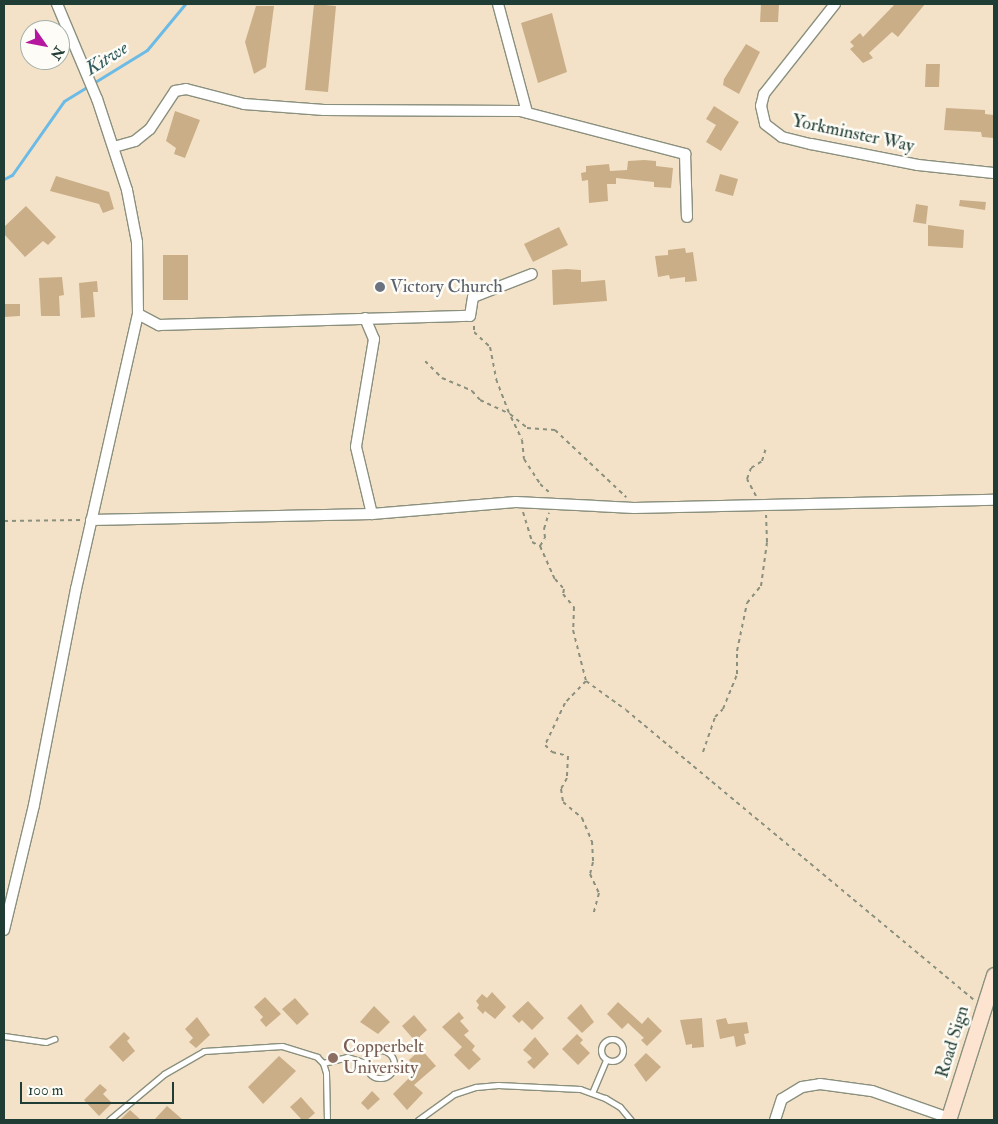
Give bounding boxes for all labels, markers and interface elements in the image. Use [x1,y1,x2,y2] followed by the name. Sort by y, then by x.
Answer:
[20,20,70,70] north arrow
[82,37,132,81] water label: Kitwe
[47,43,68,63] text: N
[790,111,916,157] street label: Yorkminster Way
[390,276,503,298] place label: Victory Church
[374,281,386,293] marker: Victory Church
[932,1003,974,1081] street label: Road Sign
[343,1037,424,1080] place label: Copperbelt University
[327,1052,339,1064] marker: Copperbelt University
[22,1072,176,1104] scale bar
[28,1081,63,1100] text: 100 m

